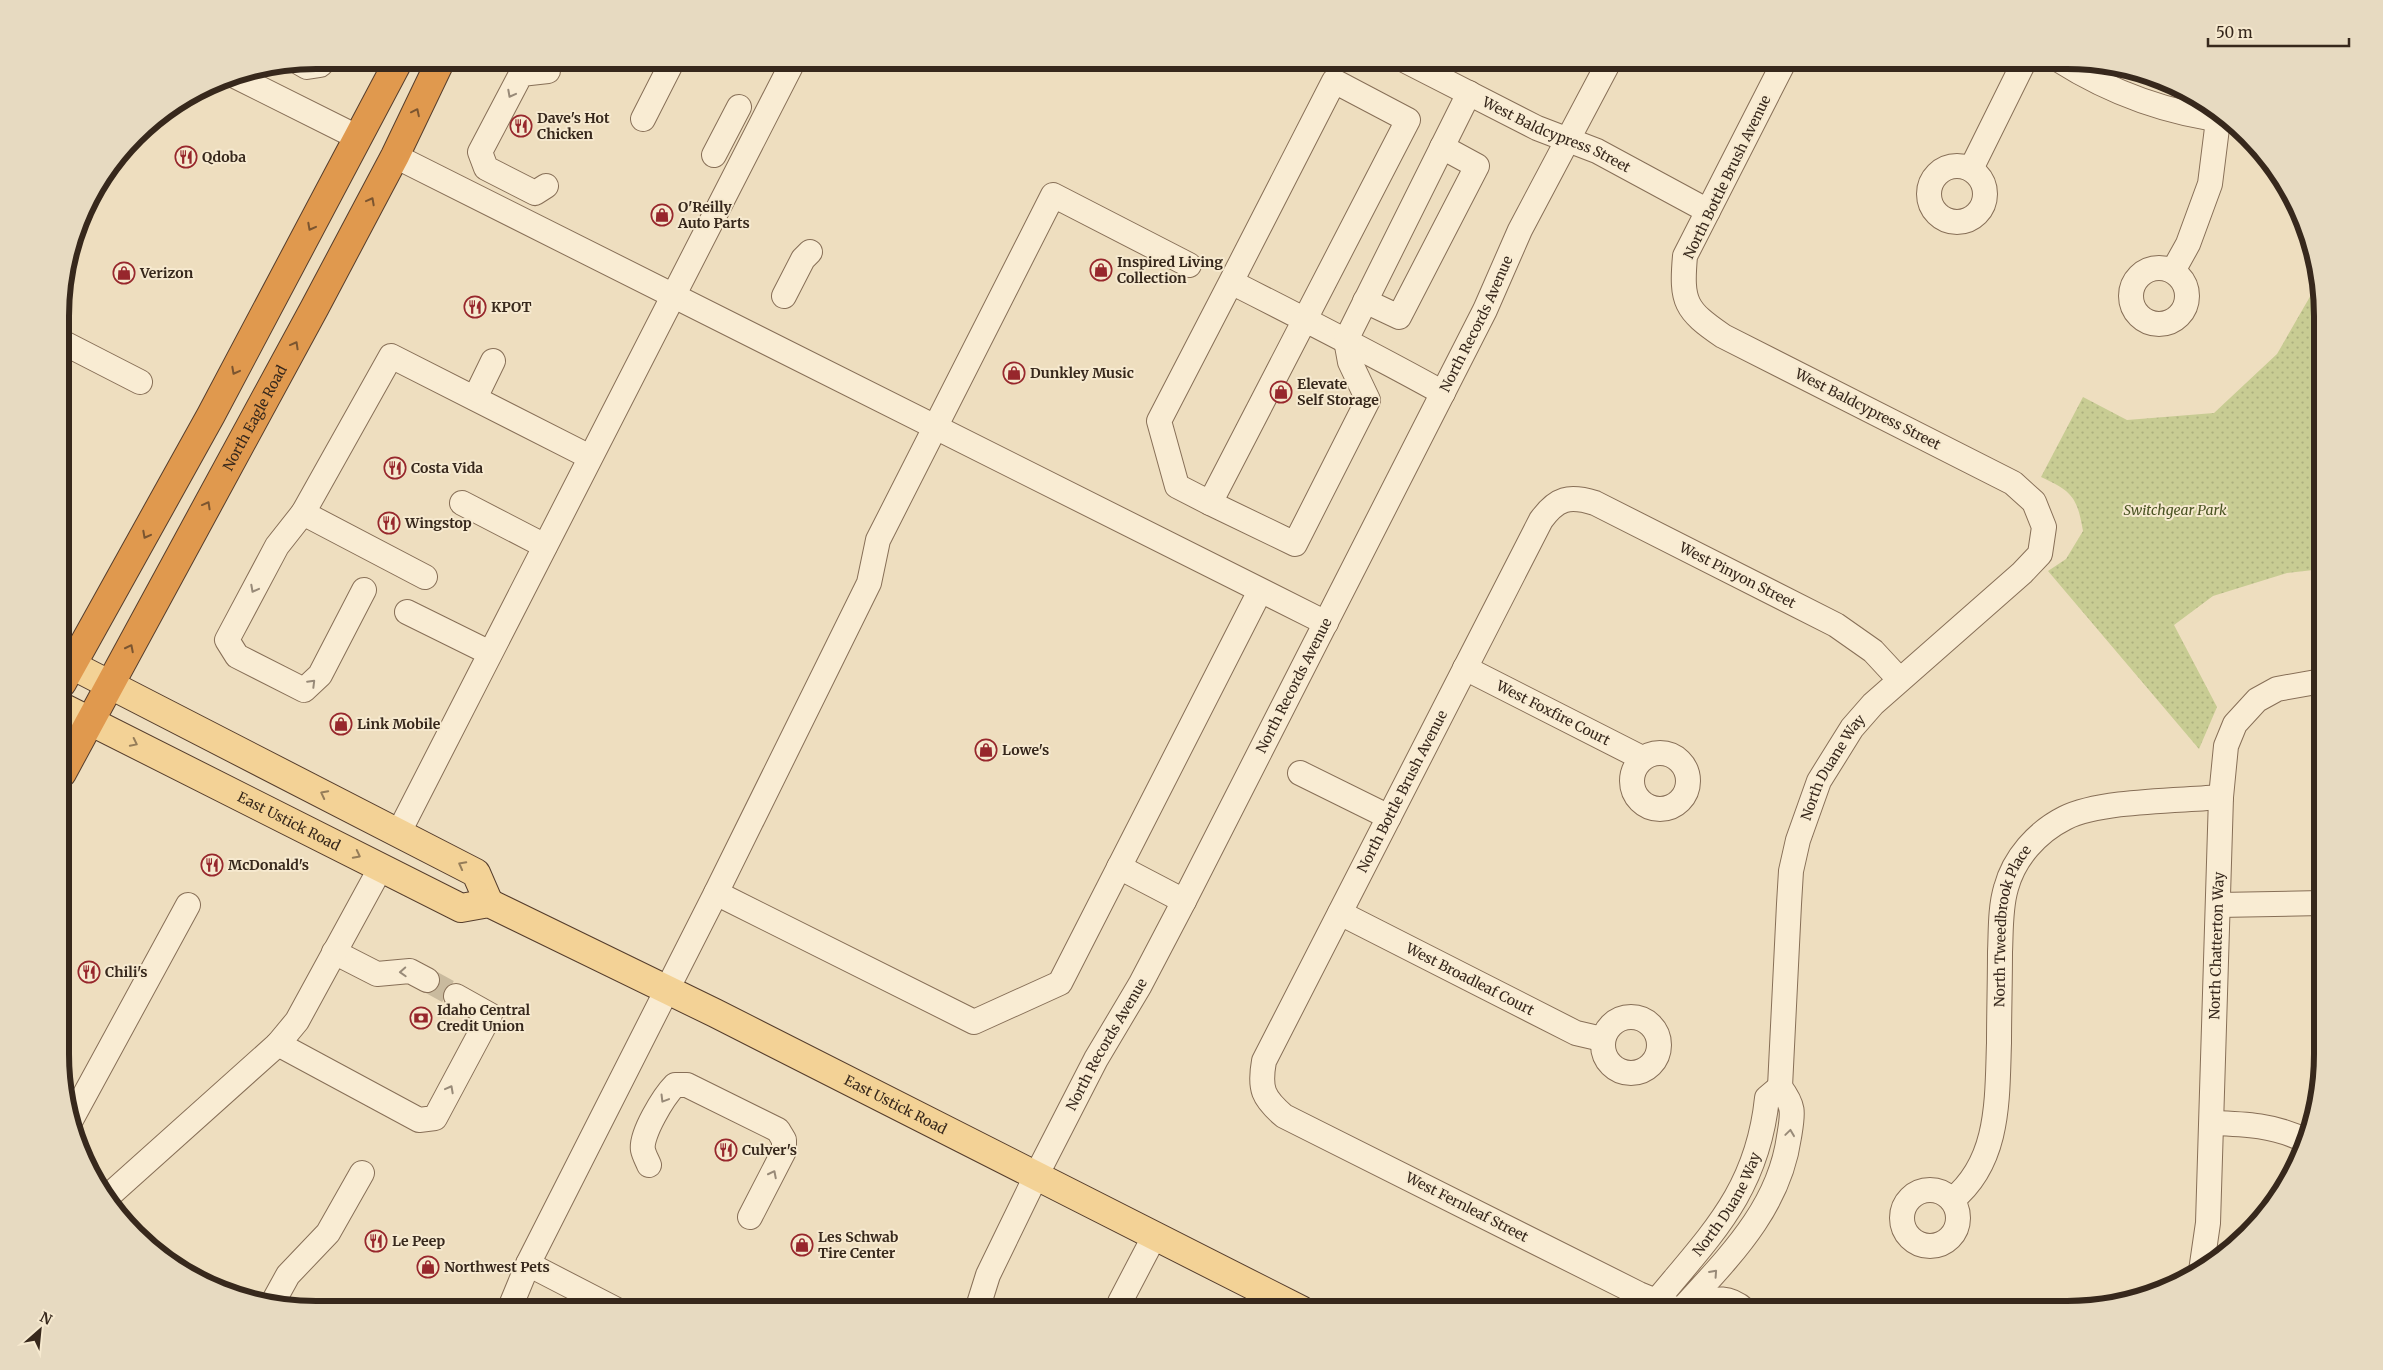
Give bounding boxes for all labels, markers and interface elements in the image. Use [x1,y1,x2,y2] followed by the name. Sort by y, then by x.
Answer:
[2208,15,2349,47] scale bar
[2216,23,2253,42] text: 50 m
[507,88,517,97] one-way arrow
[1479,92,1634,177] street label: West Baldcypress Street
[1680,92,1774,262] street label: North Bottle Brush Avenue
[410,108,420,117] one-way arrow
[537,109,610,143] place label: Dave's Hot Chicken
[509,114,533,138] restaurant icon: Dave's Hot Chicken
[174,145,198,169] restaurant icon: Qdoba
[202,148,246,166] place label: Qdoba
[365,198,375,207] one-way arrow
[677,198,750,232] place label: O'Reilly Auto Parts
[650,203,674,227] shop icon: O'Reilly Auto Parts
[308,222,318,231] one-way arrow
[1117,253,1223,287] place label: Inspired Living Collection
[1436,253,1517,395] street label: North Records Avenue
[1089,258,1113,282] shop icon: Inspired Living Collection
[112,261,136,285] shop icon: Verizon
[139,264,194,282] place label: Verizon
[463,295,487,319] restaurant icon: KPOT
[491,298,531,316] place label: KPOT
[288,341,298,350] one-way arrow
[1002,361,1026,385] shop icon: Dunkley Music
[219,362,291,474] street label: North Eagle Road
[1030,364,1134,382] place label: Dunkley Music
[1791,364,1944,454] street label: West Baldcypress Street
[231,365,241,374] one-way arrow
[1297,375,1379,409] place label: Elevate Self Storage
[1269,380,1293,404] shop icon: Elevate Self Storage
[383,456,407,480] restaurant icon: Costa Vida
[411,459,483,477] place label: Costa Vida
[201,501,211,510] one-way arrow
[2123,501,2227,519] park label: Switchgear Park
[377,511,401,535] restaurant icon: Wingstop
[404,514,472,532] place label: Wingstop
[142,530,152,539] one-way arrow
[1676,538,1799,612] street label: West Pinyon Street
[250,584,260,593] one-way arrow
[1252,615,1336,756] street label: North Records Avenue
[124,644,134,653] one-way arrow
[1492,676,1614,750] street label: West Foxfire Court
[306,680,315,689] one-way arrow
[1353,707,1451,876] street label: North Bottle Brush Avenue
[1797,710,1869,823] street label: North Duane Way
[329,712,353,736] shop icon: Link Mobile
[357,715,441,733] place label: Link Mobile
[129,737,138,747] one-way arrow
[974,738,998,762] shop icon: Lowe's
[1002,741,1049,759] place label: Lowe's
[234,788,344,855] street label: East Ustick Road
[320,790,329,800] one-way arrow
[1990,841,2035,1007] street label: North Tweedbrook Place
[352,849,361,859] one-way arrow
[200,853,224,877] restaurant icon: McDonald's
[228,856,309,874] place label: McDonald's
[458,861,467,871] one-way arrow
[2205,870,2228,1020] street label: North Chatterton Way
[1402,939,1538,1020] street label: West Broadleaf Court
[77,960,101,984] restaurant icon: Chili's
[105,963,148,981] place label: Chili's
[398,967,406,978] one-way arrow
[1062,975,1151,1114] street label: North Records Avenue
[437,1001,531,1035] place label: Idaho Central Credit Union
[409,1006,433,1030] bank icon: Idaho Central Credit Union
[841,1071,950,1138] street label: East Ustick Road
[444,1086,454,1095] one-way arrow
[660,1094,670,1103] one-way arrow
[1784,1129,1794,1138] one-way arrow
[714,1138,738,1162] restaurant icon: Culver's
[742,1141,797,1159] place label: Culver's
[1689,1149,1765,1260] street label: North Duane Way
[1402,1168,1532,1246] street label: West Fernleaf Street
[767,1170,777,1179] one-way arrow
[818,1228,899,1262] place label: Les Schwab Tire Center
[364,1229,388,1253] restaurant icon: Le Peep
[392,1232,445,1250] place label: Le Peep
[790,1233,814,1257] shop icon: Les Schwab Tire Center
[416,1255,440,1279] shop icon: Northwest Pets
[444,1258,550,1276] place label: Northwest Pets
[1708,1270,1717,1279] one-way arrow
[15,1305,65,1355] north arrow
[37,1308,55,1329] text: N

